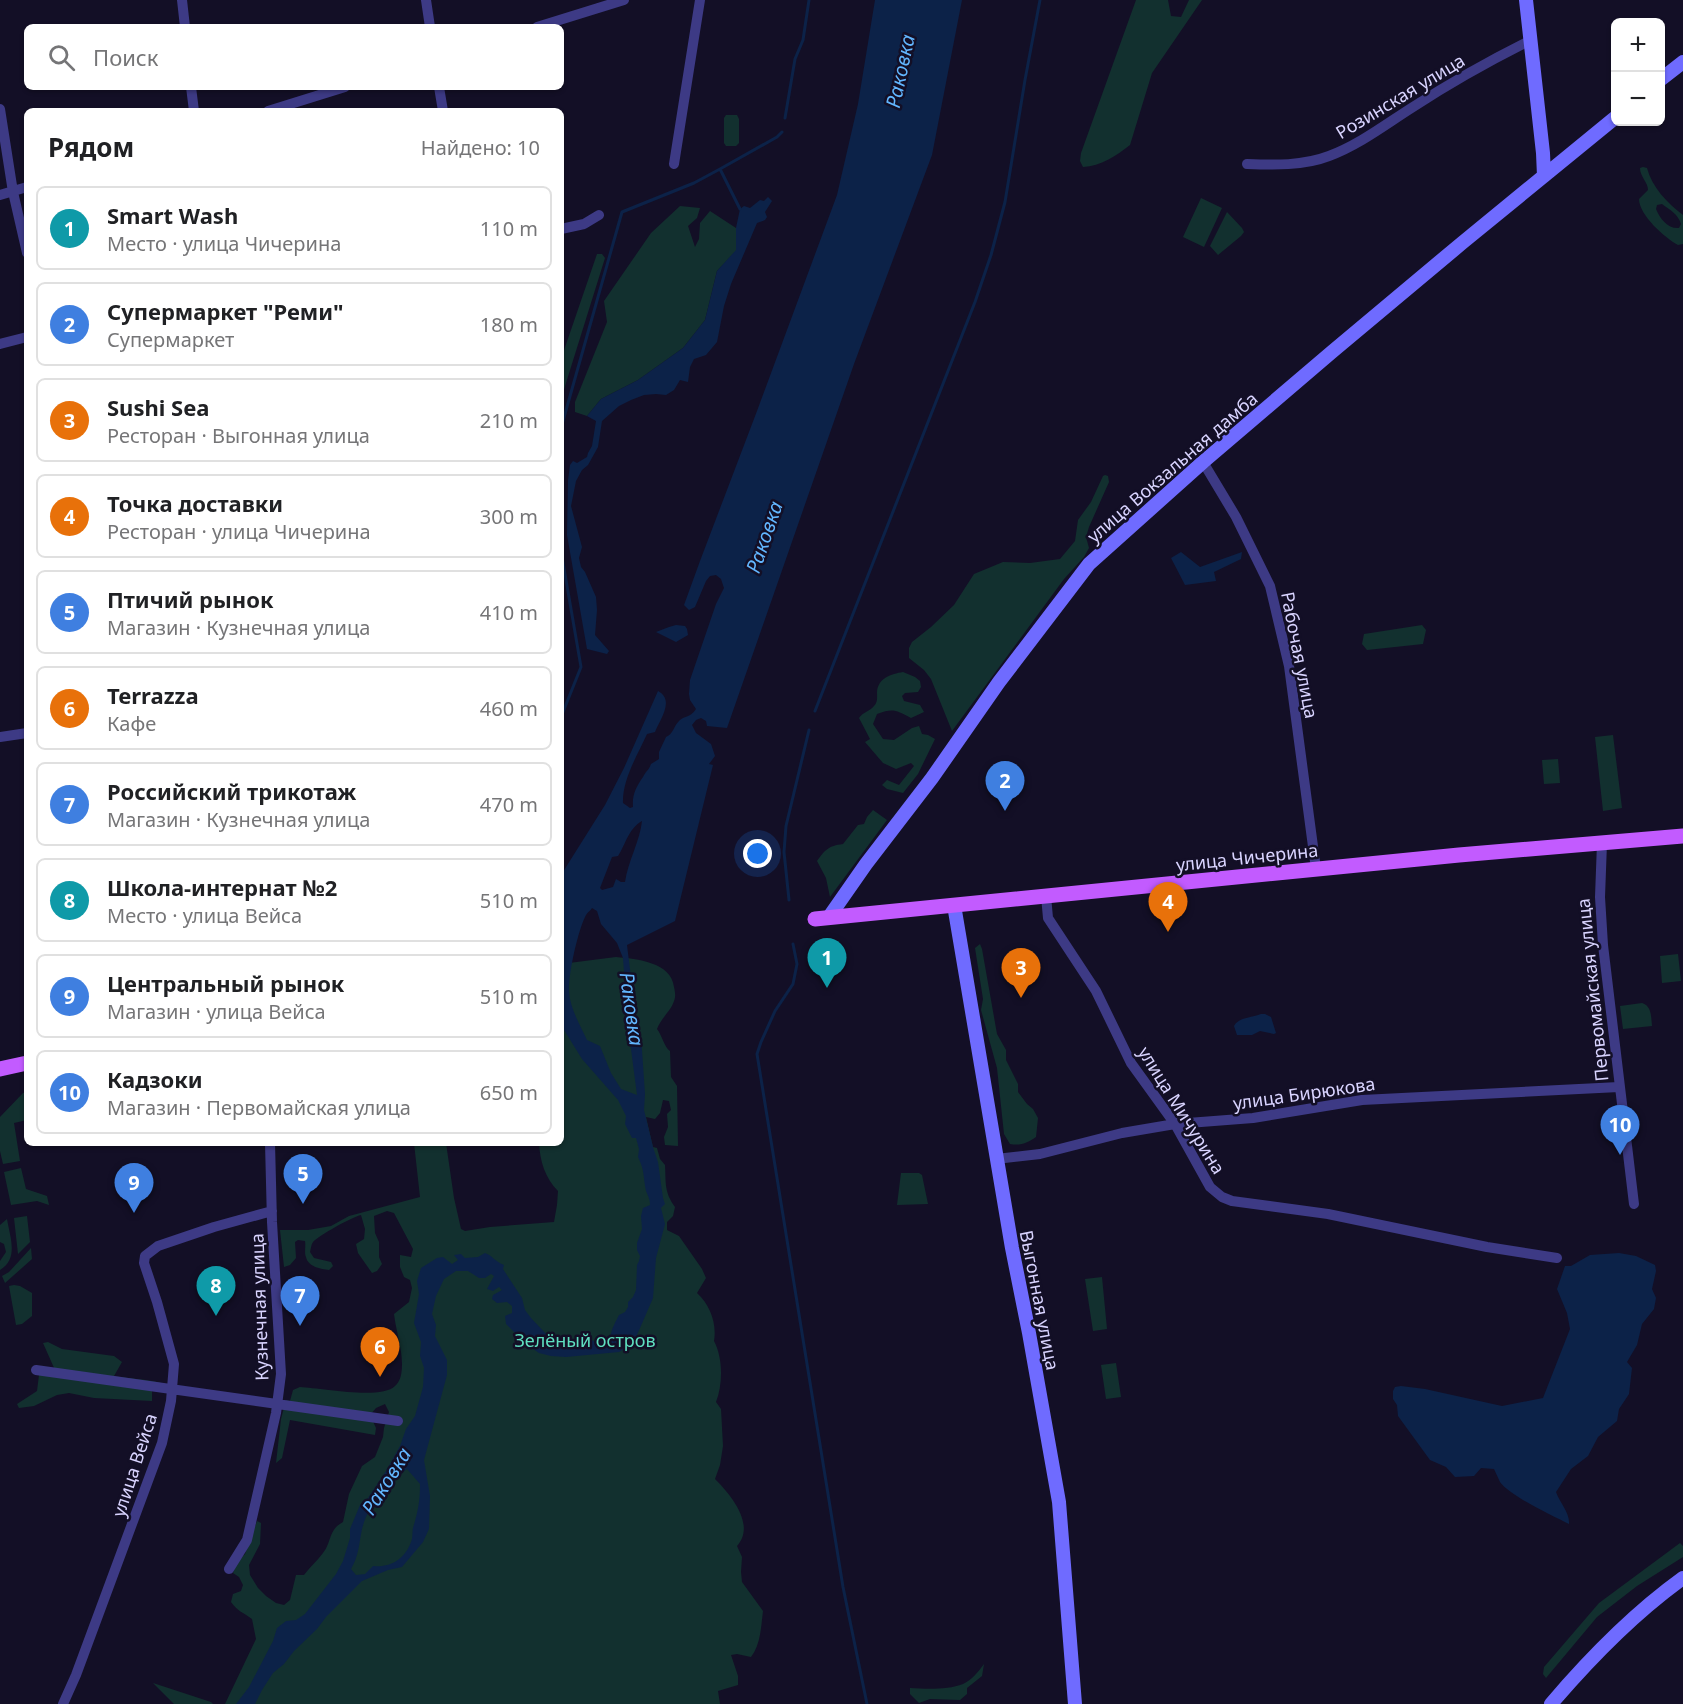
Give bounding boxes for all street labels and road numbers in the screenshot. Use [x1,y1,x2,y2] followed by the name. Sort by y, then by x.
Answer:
[1331,48,1469,144] street label: Розинская улица
[1082,386,1262,548] street label: улица Вокзальная дамба
[1276,590,1324,720] street label: Рабочая улица
[1175,838,1319,876] street label: улица Чичерина
[1570,897,1614,1083] street label: Первомайская улица
[1133,1042,1231,1178] street label: улица Мичурина
[1231,1071,1377,1115] street label: улица Бирюкова
[1015,1228,1065,1372] street label: Выгонная улица
[244,1233,274,1381] street label: Кузнечная улица
[106,1410,162,1520] street label: улица Вейса

